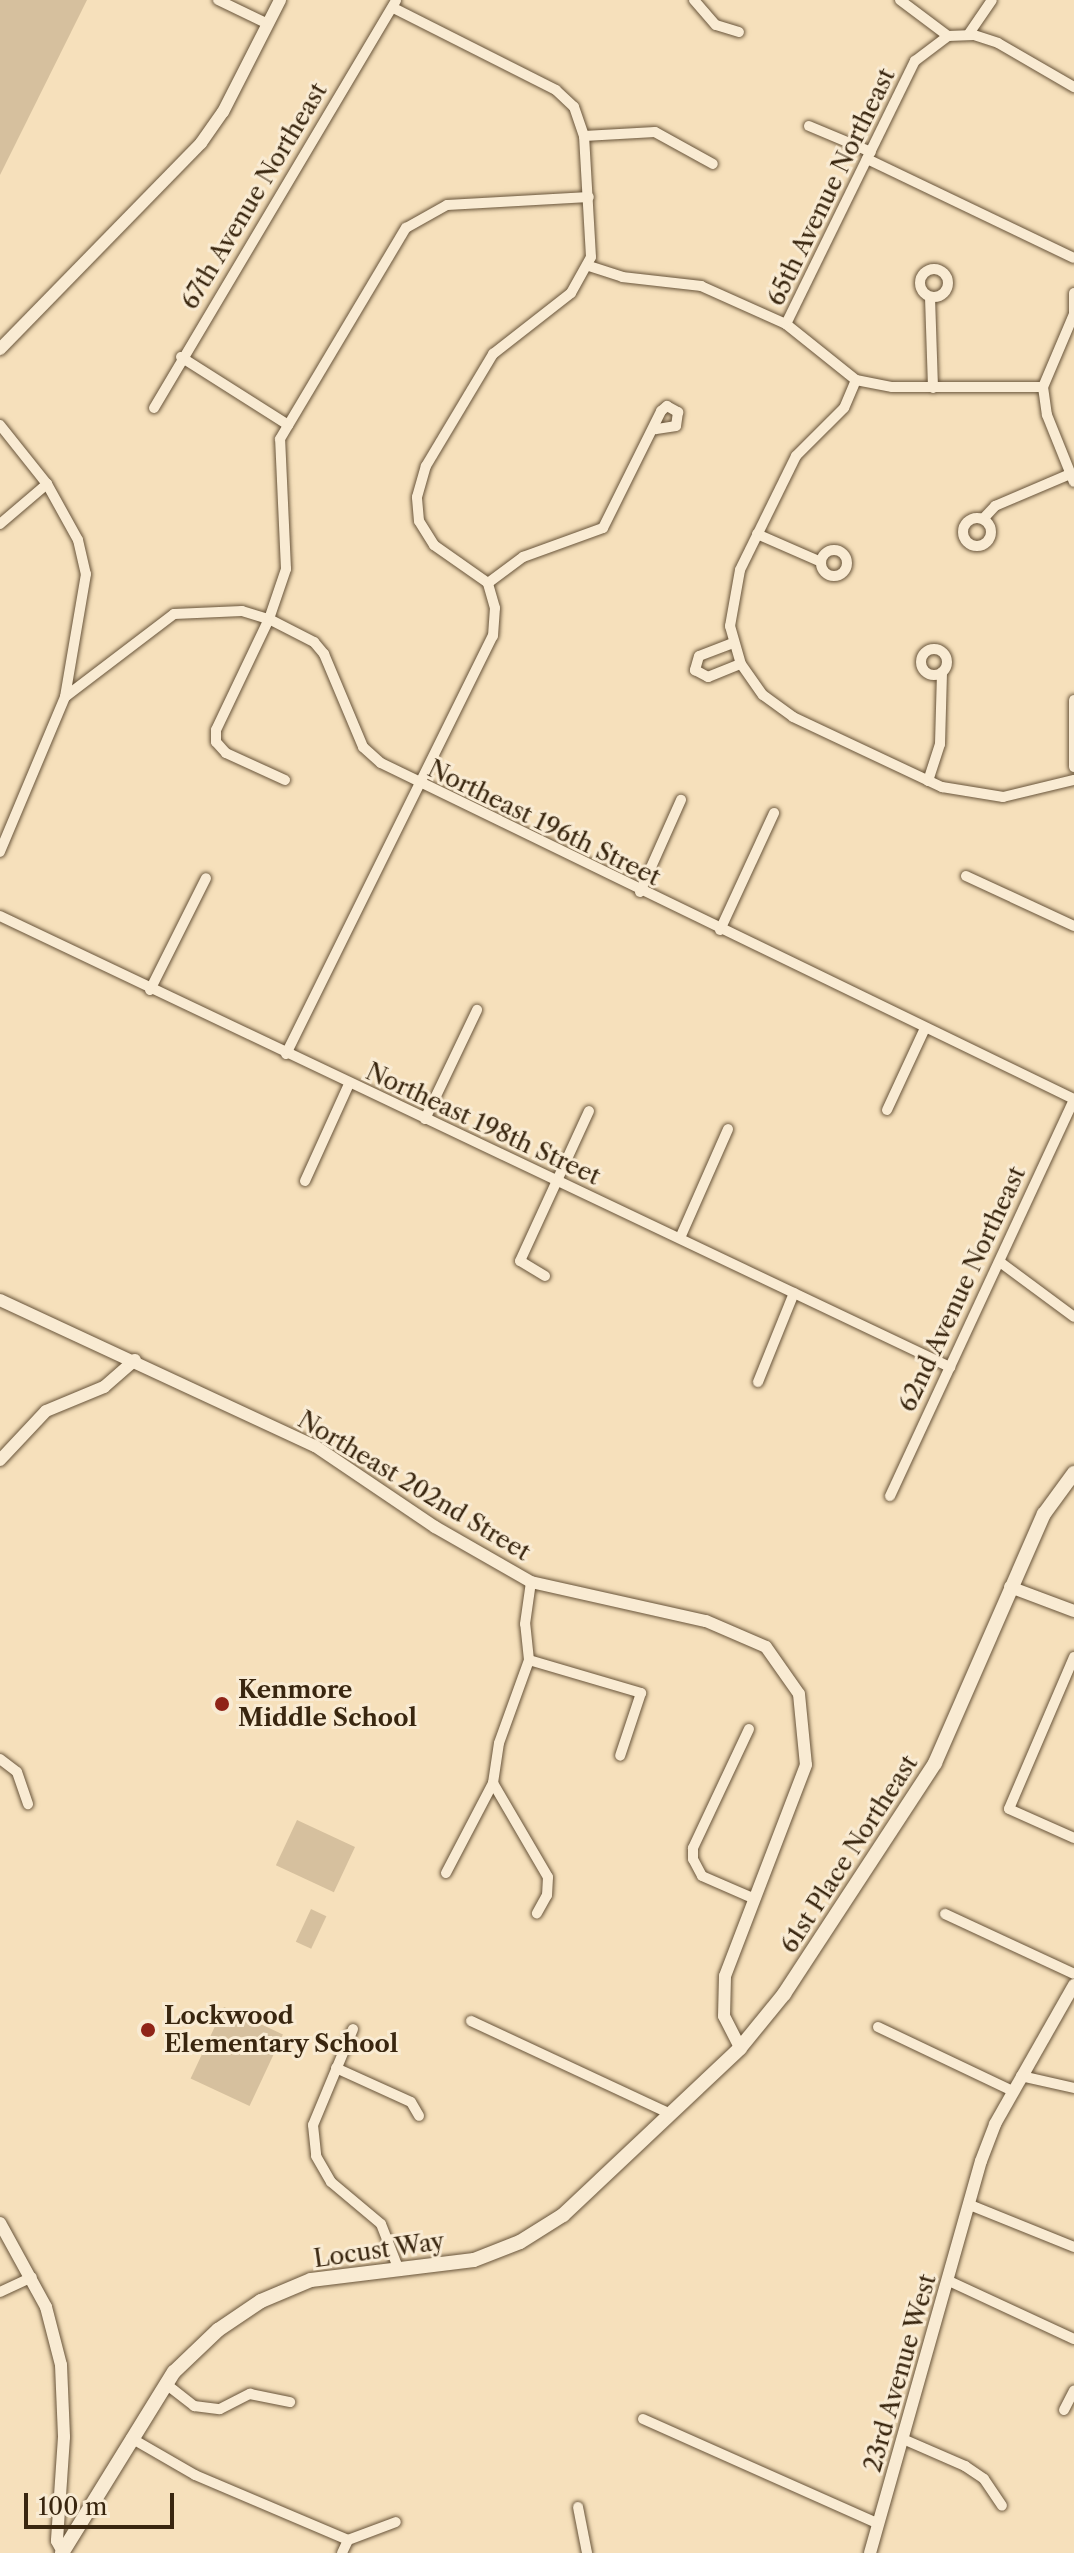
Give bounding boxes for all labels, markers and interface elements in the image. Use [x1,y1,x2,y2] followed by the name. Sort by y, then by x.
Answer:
[761,63,901,311] street label: 65th Avenue Northeast
[175,77,333,315] street label: 67th Avenue Northeast
[423,754,665,892] street label: Northeast 196th Street
[361,1057,605,1191] street label: Northeast 198th Street
[892,1161,1032,1417] street label: 62nd Avenue Northeast
[293,1405,535,1567] street label: Northeast 202nd Street
[238,1676,417,1732] place label: Kenmore Middle School
[213,1695,231,1713] marker: Kenmore Middle School
[774,1750,924,1958] street label: 61st Place Northeast
[164,2002,399,2058] place label: Lockwood Elementary School
[139,2021,157,2039] marker: Lockwood Elementary School
[311,2227,447,2273] street label: Locust Way
[858,2270,942,2476] street label: 23rd Avenue West
[28,2477,178,2527] scale bar
[38,2492,107,2521] text: 100 m

